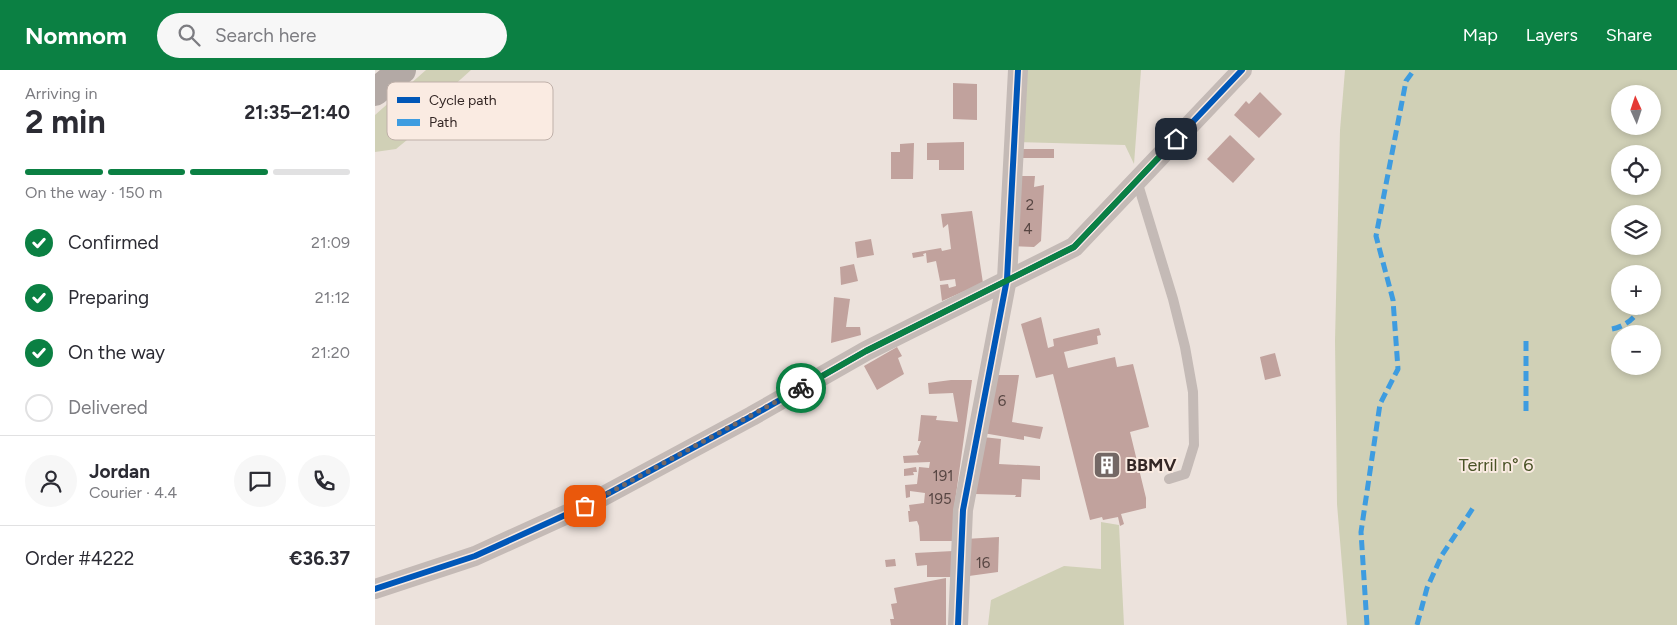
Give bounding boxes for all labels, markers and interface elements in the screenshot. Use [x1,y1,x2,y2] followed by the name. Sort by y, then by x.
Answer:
[157,13,507,58] search box
[25,21,127,50] text: Nomnom
[175,21,203,49] icon: search
[215,24,316,47] text: Search here
[1463,24,1498,46] text: Map
[1526,24,1578,46] text: Layers
[1606,24,1652,46] text: Share
[387,82,553,140] legend
[25,84,97,103] text: Arriving in
[1611,85,1661,135] north arrow
[1611,85,1661,375] map controls
[429,92,497,109] text: Cycle path
[244,101,350,124] text: 21:35–21:40
[25,103,106,141] text: 2 min
[429,114,457,131] text: Path
[1155,118,1197,160] pin
[1162,125,1190,153] icon: home
[1611,145,1661,195] button: locate
[25,183,162,202] text: On the way · 150 m
[1026,196,1034,214] house number: 2
[1611,205,1661,255] button: layers
[1023,220,1033,238] house number: 4
[25,229,53,257] icon: check
[68,231,159,254] text: Confirmed
[311,233,350,252] text: 21:09
[1611,265,1661,315] button: +
[25,284,53,312] icon: check
[68,286,149,309] text: Preparing
[315,288,350,307] text: 21:12
[1611,325,1661,375] button: −
[25,339,53,367] icon: check
[68,341,165,364] text: On the way
[311,343,350,362] text: 21:20
[776,363,826,413] courier
[787,374,815,402] icon: bike
[998,392,1007,410] house number: 6
[68,396,148,419] text: Delivered
[1092,450,1122,480] building icon: BBMV
[1126,454,1176,476] place label: BBMV
[1459,454,1533,476] park label: Terril n° 6
[25,455,77,507] button: person
[234,455,286,507] button: chat
[298,455,350,507] button: phone
[89,460,150,483] text: Jordan
[933,467,953,485] house number: 191
[89,483,177,502] text: Courier · 4.4
[564,485,606,527] pin
[928,490,952,508] house number: 195
[571,492,599,520] icon: bag
[25,547,134,570] text: Order #4222
[289,547,350,570] text: €36.37
[976,554,991,572] house number: 16

